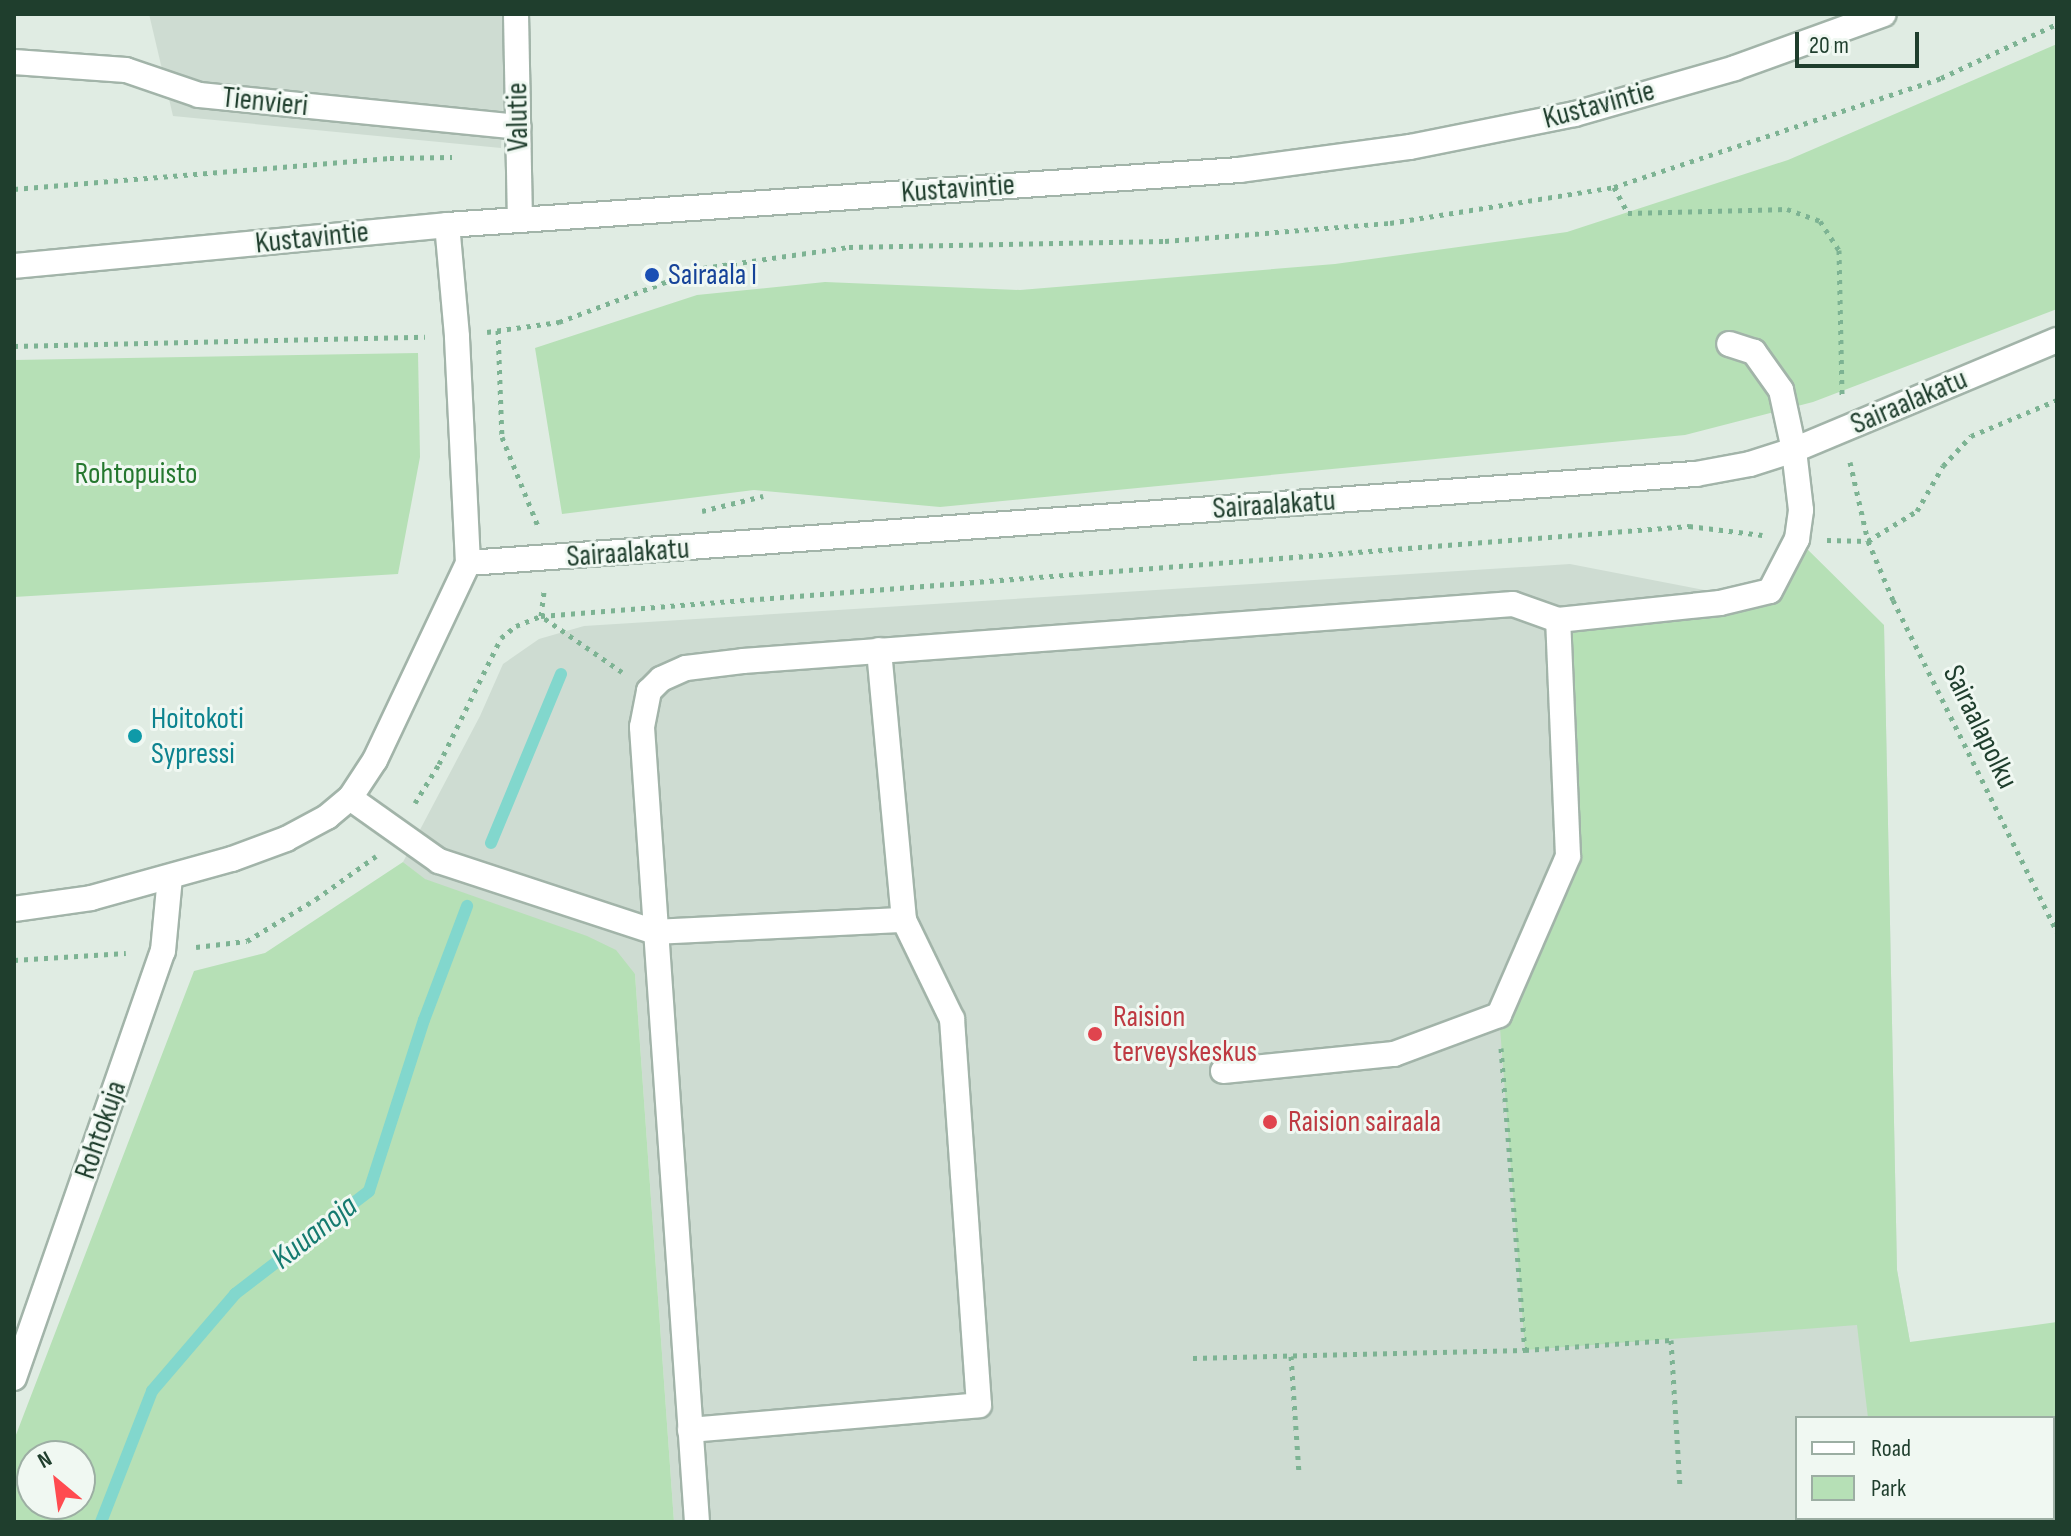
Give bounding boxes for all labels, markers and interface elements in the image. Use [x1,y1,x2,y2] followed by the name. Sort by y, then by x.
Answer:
[1799,16,1923,66] scale bar
[1809,31,1849,60] text: 20 m
[1539,73,1659,137] street label: Kustavintie
[220,80,310,124] street label: Tienvieri
[499,82,537,152] street label: Valutie
[900,167,1016,211] street label: Kustavintie
[253,214,371,262] street label: Kustavintie
[668,257,757,293] place label: Sairaala I
[643,266,661,284] marker: Sairaala I
[1845,361,1973,443] street label: Sairaalakatu
[74,456,198,492] park label: Rohtopuisto
[1211,483,1337,527] street label: Sairaalakatu
[565,531,691,575] street label: Sairaalakatu
[1935,659,2025,795] street label: Sairaalapolku
[151,701,244,772] place label: Hoitokoti Sypressi
[126,727,144,745] marker: Hoitokoti Sypressi
[1113,999,1257,1070] place label: Raision terveyskeskus
[1084,1023,1106,1045] marker: Raision terveyskeskus
[67,1076,135,1184] street label: Rohtokuja
[1288,1104,1441,1140] place label: Raision sairaala
[1259,1111,1281,1133] marker: Raision sairaala
[265,1188,365,1278] water label: Kuuanoja
[1795,1416,2055,1520] legend
[1871,1434,1911,1463] text: Road
[16,1440,96,1520] north arrow
[33,1446,57,1475] text: N
[1871,1474,1906,1503] text: Park

